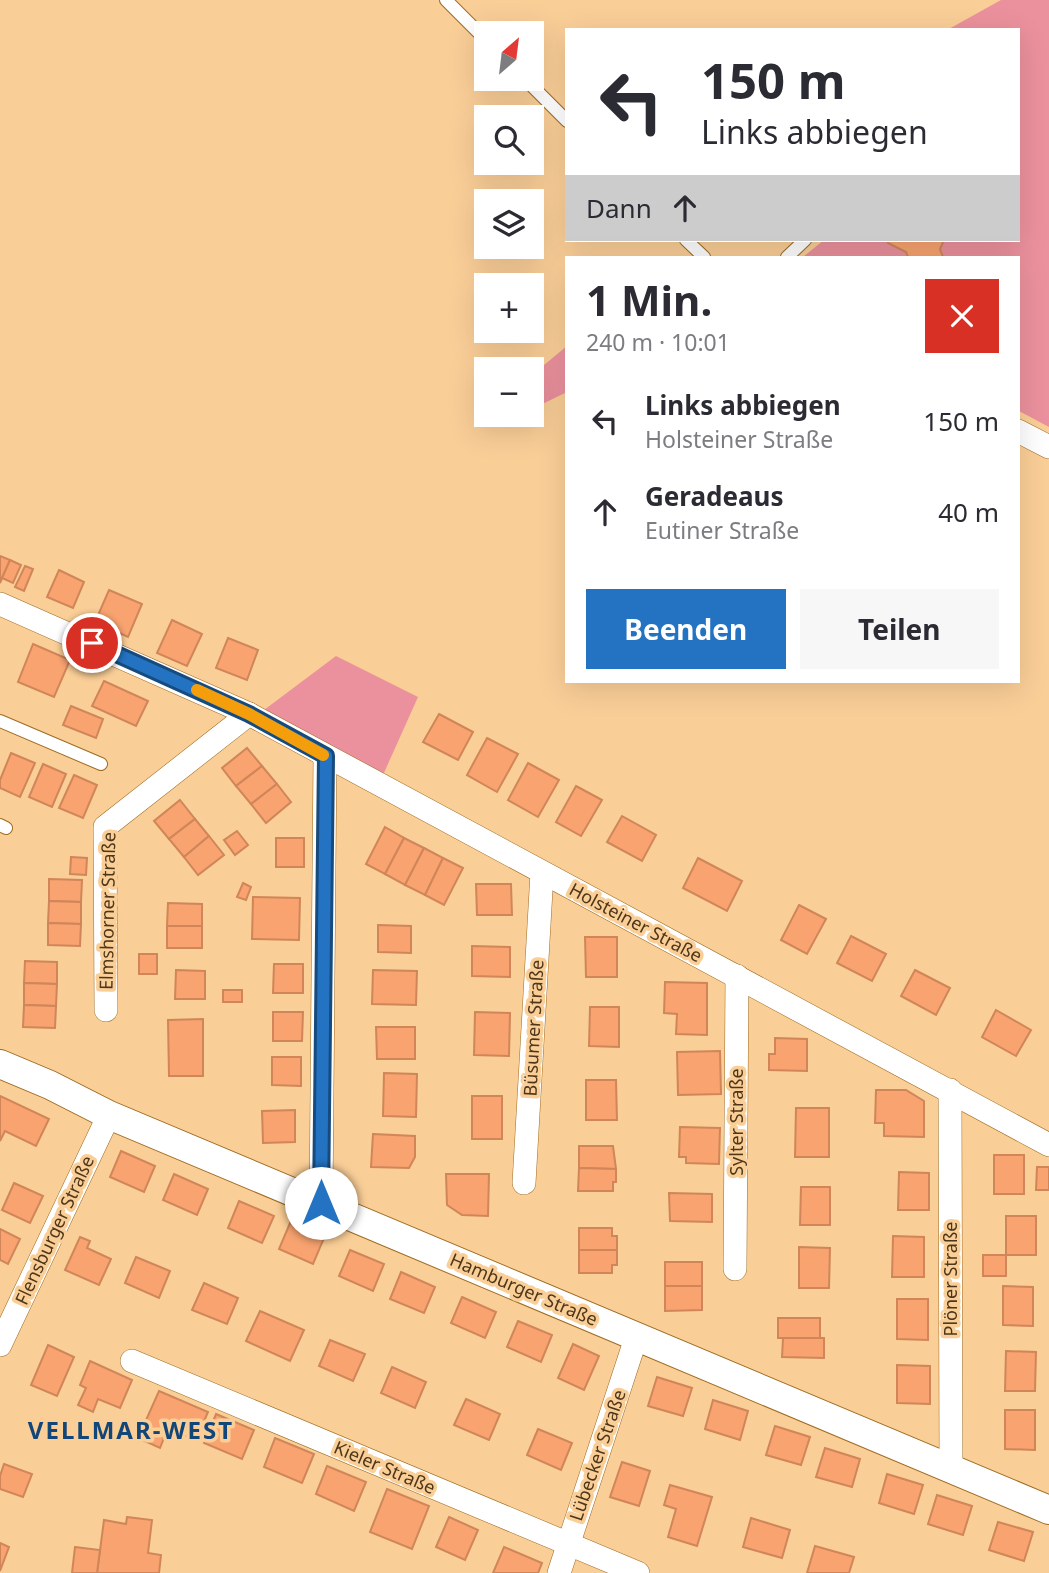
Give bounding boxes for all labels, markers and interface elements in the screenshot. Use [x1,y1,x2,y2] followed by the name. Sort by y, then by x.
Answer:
[474,21,544,91] north arrow
[474,21,544,427] map controls
[701,47,846,113] text: 150 m
[586,56,677,147] icon: left
[474,105,544,175] button: search
[701,110,928,153] text: Links abbiegen
[474,189,544,259] button: layers
[666,189,704,227] icon: ahead
[586,190,652,226] text: Dann
[586,271,712,328] text: 1 Min.
[474,273,544,343] button: +
[925,279,999,353] button: close
[586,326,730,358] text: 240 m · 10:01
[474,357,544,427] button: −
[645,387,841,423] text: Links abbiegen
[586,402,624,440] icon: left
[923,403,999,439] text: 150 m
[645,423,833,455] text: Holsteiner Straße
[645,478,784,514] text: Geradeaus
[586,493,624,531] icon: ahead
[938,494,999,530] text: 40 m
[645,514,799,546] text: Eutiner Straße
[586,589,786,669] button: Beenden
[800,589,999,669] button: Teilen
[62,613,122,673] pin
[73,624,111,662] icon: arrive
[94,832,120,990] street label: Elmshorner Straße
[565,877,707,967] street label: Holsteiner Straße
[517,959,549,1097] street label: Büsumer Straße
[724,1068,748,1176] street label: Sylter Straße
[9,1152,99,1308] street label: Flensburger Straße
[284,1166,358,1240] position arrow
[938,1222,962,1336] street label: Plöner Straße
[447,1247,601,1331] street label: Hamburger Straße
[563,1386,631,1524] street label: Lübecker Straße
[28,1413,234,1446] district label: VELLMAR-WEST
[331,1435,439,1499] street label: Kieler Straße

